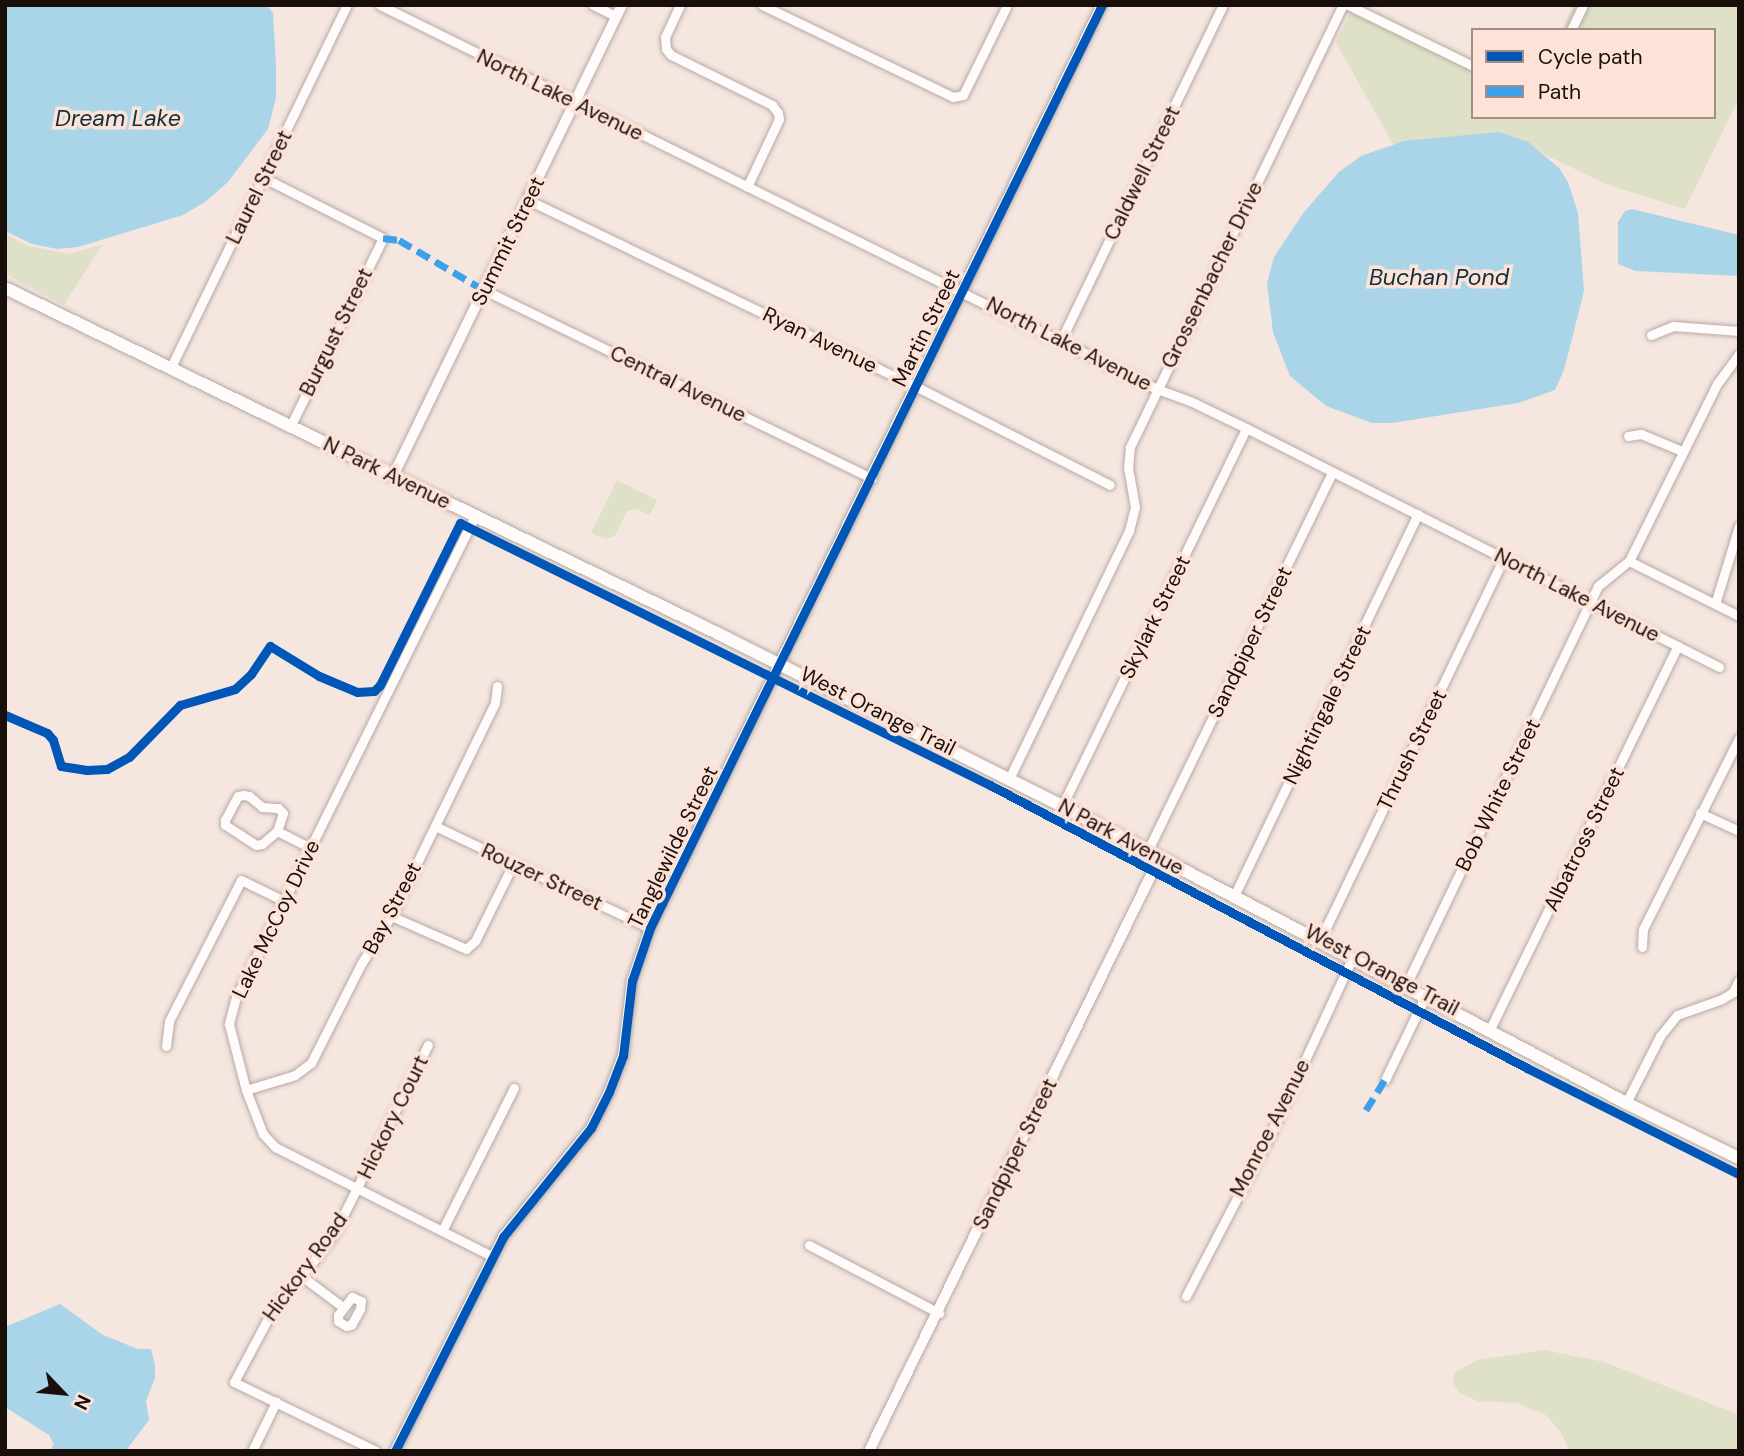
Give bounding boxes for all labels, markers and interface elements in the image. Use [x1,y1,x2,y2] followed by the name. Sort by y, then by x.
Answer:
[1471,28,1716,119] legend
[1538,43,1643,71] text: Cycle path
[473,44,647,146] street label: North Lake Avenue
[1538,78,1581,106] text: Path
[1099,102,1185,244] street label: Caldwell Street
[55,104,181,132] water label: Dream Lake
[221,126,297,248] street label: Laurel Street
[466,173,550,309] street label: Summit Street
[1156,178,1268,372] street label: Grossenbacher Drive
[1369,263,1509,291] water label: Buchan Pond
[294,264,378,400] street label: Burgust Street
[887,265,965,391] street label: Martin Street
[982,292,1156,396] street label: North Lake Avenue
[759,302,881,378] street label: Ryan Avenue
[606,340,750,428] street label: Central Avenue
[319,431,455,515] street label: N Park Avenue
[1490,543,1664,647] street label: North Lake Avenue
[1114,551,1196,683] street label: Skylark Street
[1203,562,1297,722] street label: Sandpiper Street
[1278,621,1376,789] street label: Nightingale Street
[796,661,960,761] street label: West Orange Trail
[1372,685,1452,815] street label: Thrush Street
[1450,715,1546,875] street label: Bob White Street
[623,762,723,932] street label: Tanglewilde Street
[1538,763,1630,915] street label: Albatross Street
[1054,793,1188,881] street label: N Park Avenue
[227,836,325,1002] street label: Lake McCoy Drive
[477,838,607,916] street label: Rouzer Street
[357,858,427,958] street label: Bay Street
[1301,919,1463,1021] street label: West Orange Trail
[352,1051,434,1183] street label: Hickory Court
[1225,1055,1315,1201] street label: Monroe Avenue
[968,1074,1062,1234] street label: Sandpiper Street
[257,1208,353,1326] street label: Hickory Road
[28,1358,98,1428] north arrow
[68,1391,97,1414] text: N

